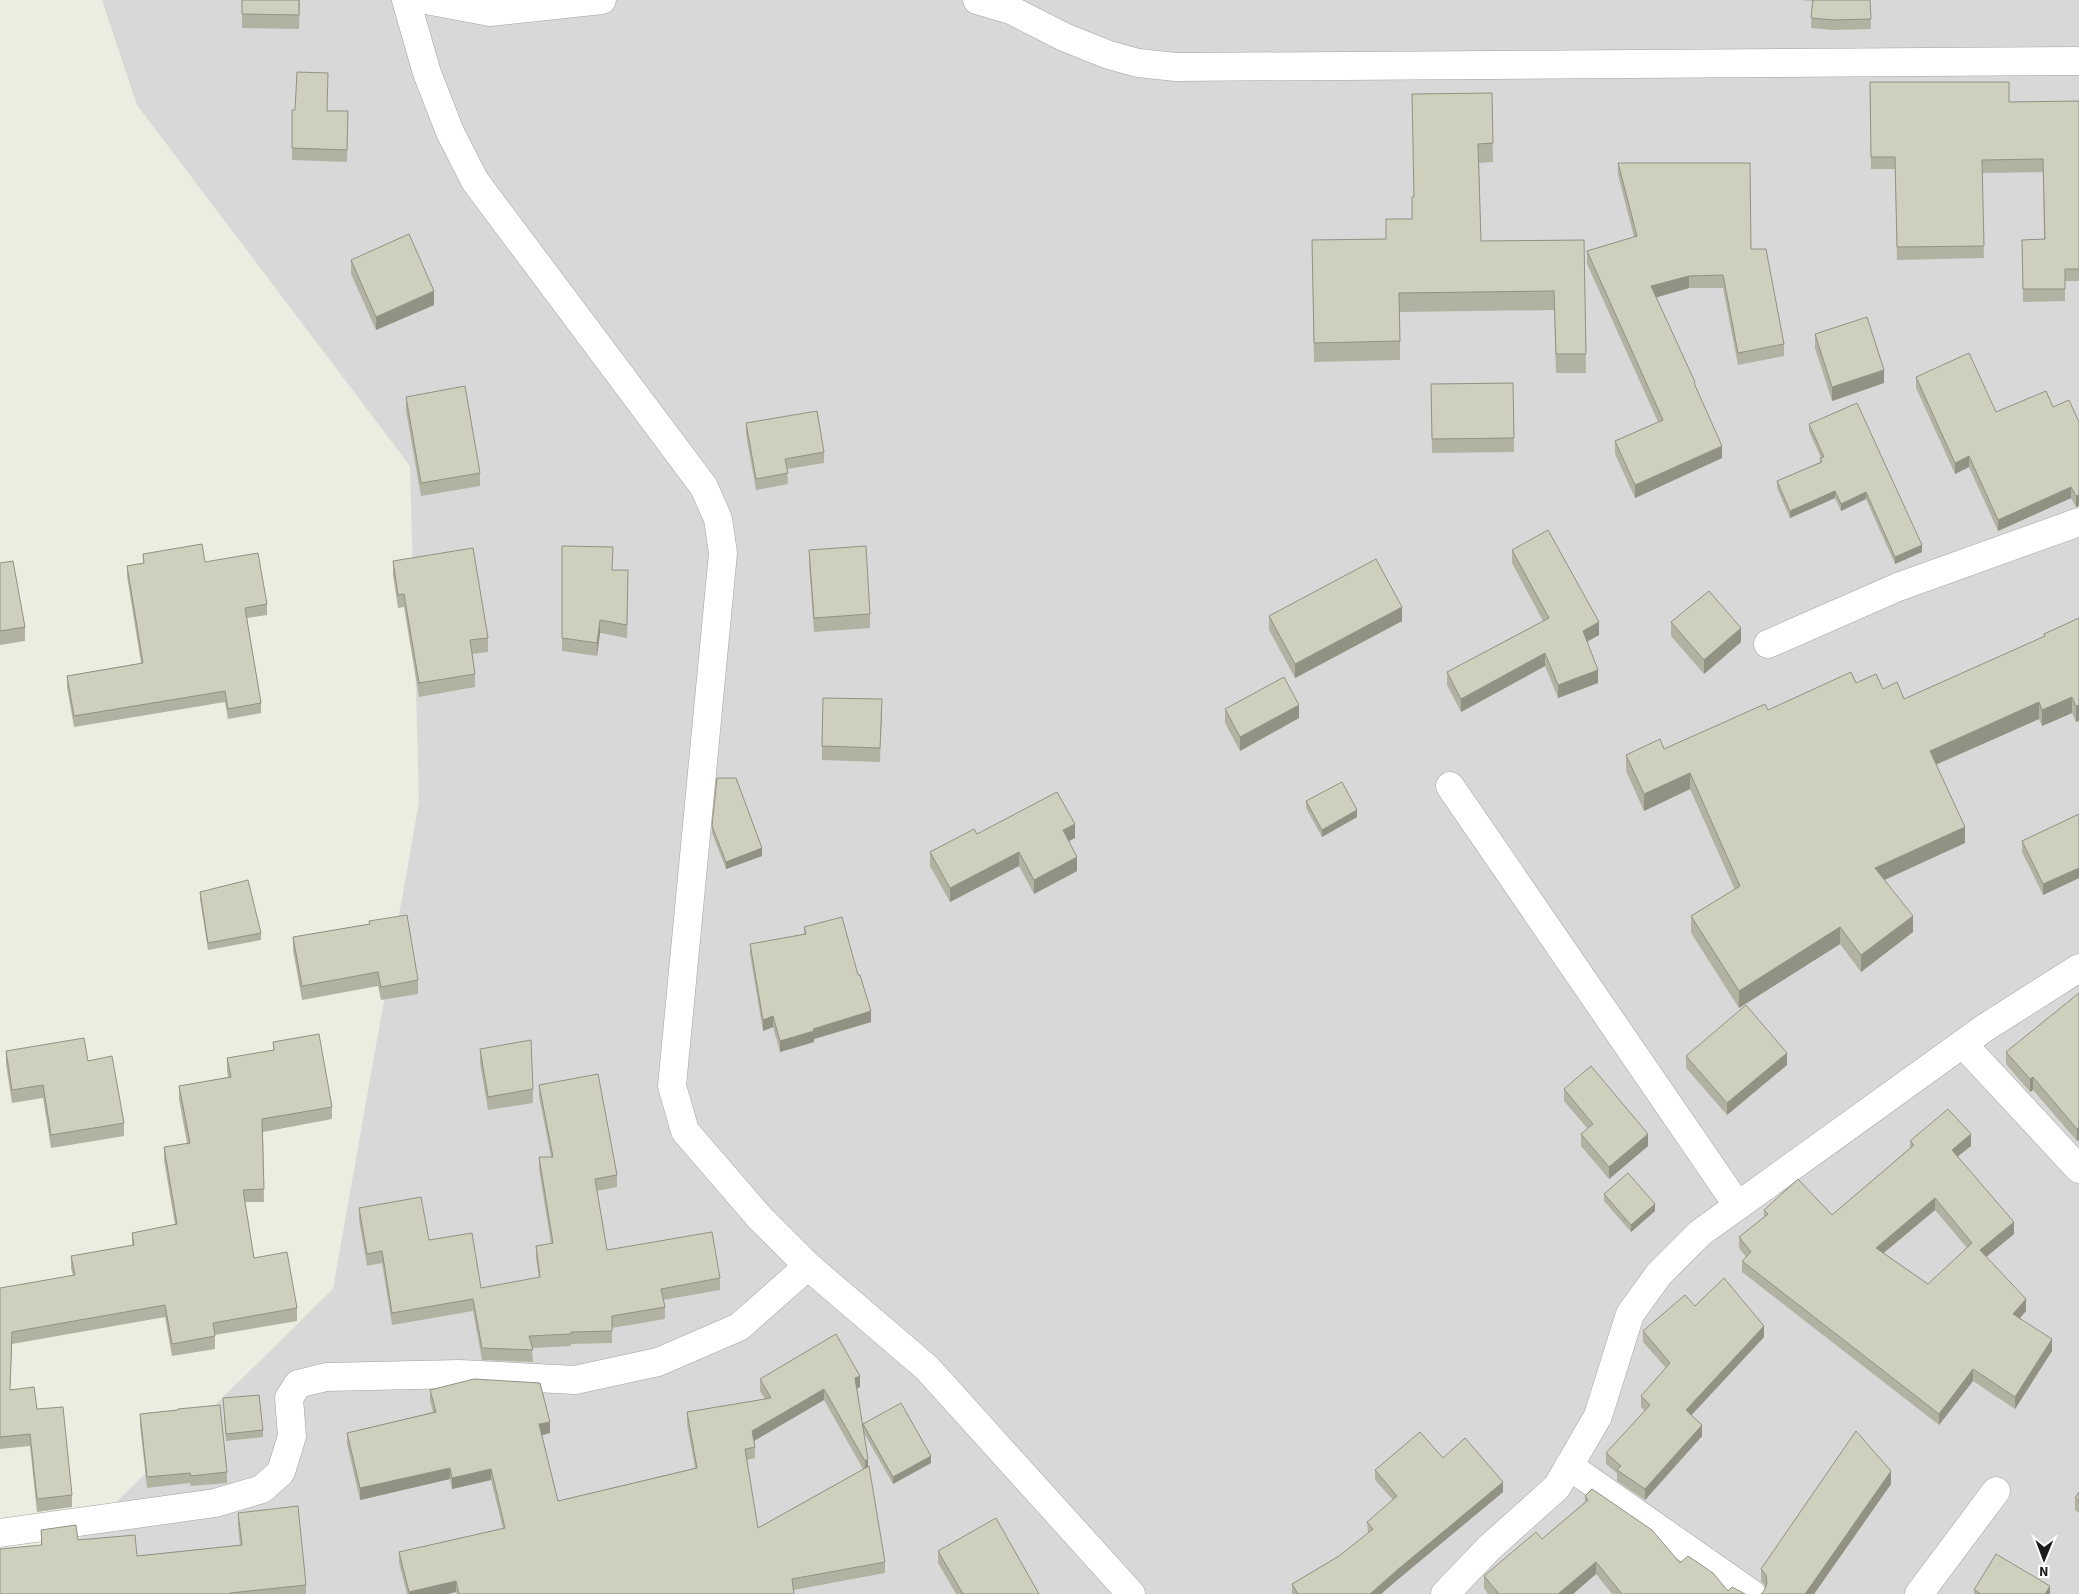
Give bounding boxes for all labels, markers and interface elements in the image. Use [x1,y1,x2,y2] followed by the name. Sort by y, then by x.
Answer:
[2019,1534,2069,1584] north arrow
[2039,1561,2049,1581] text: N

